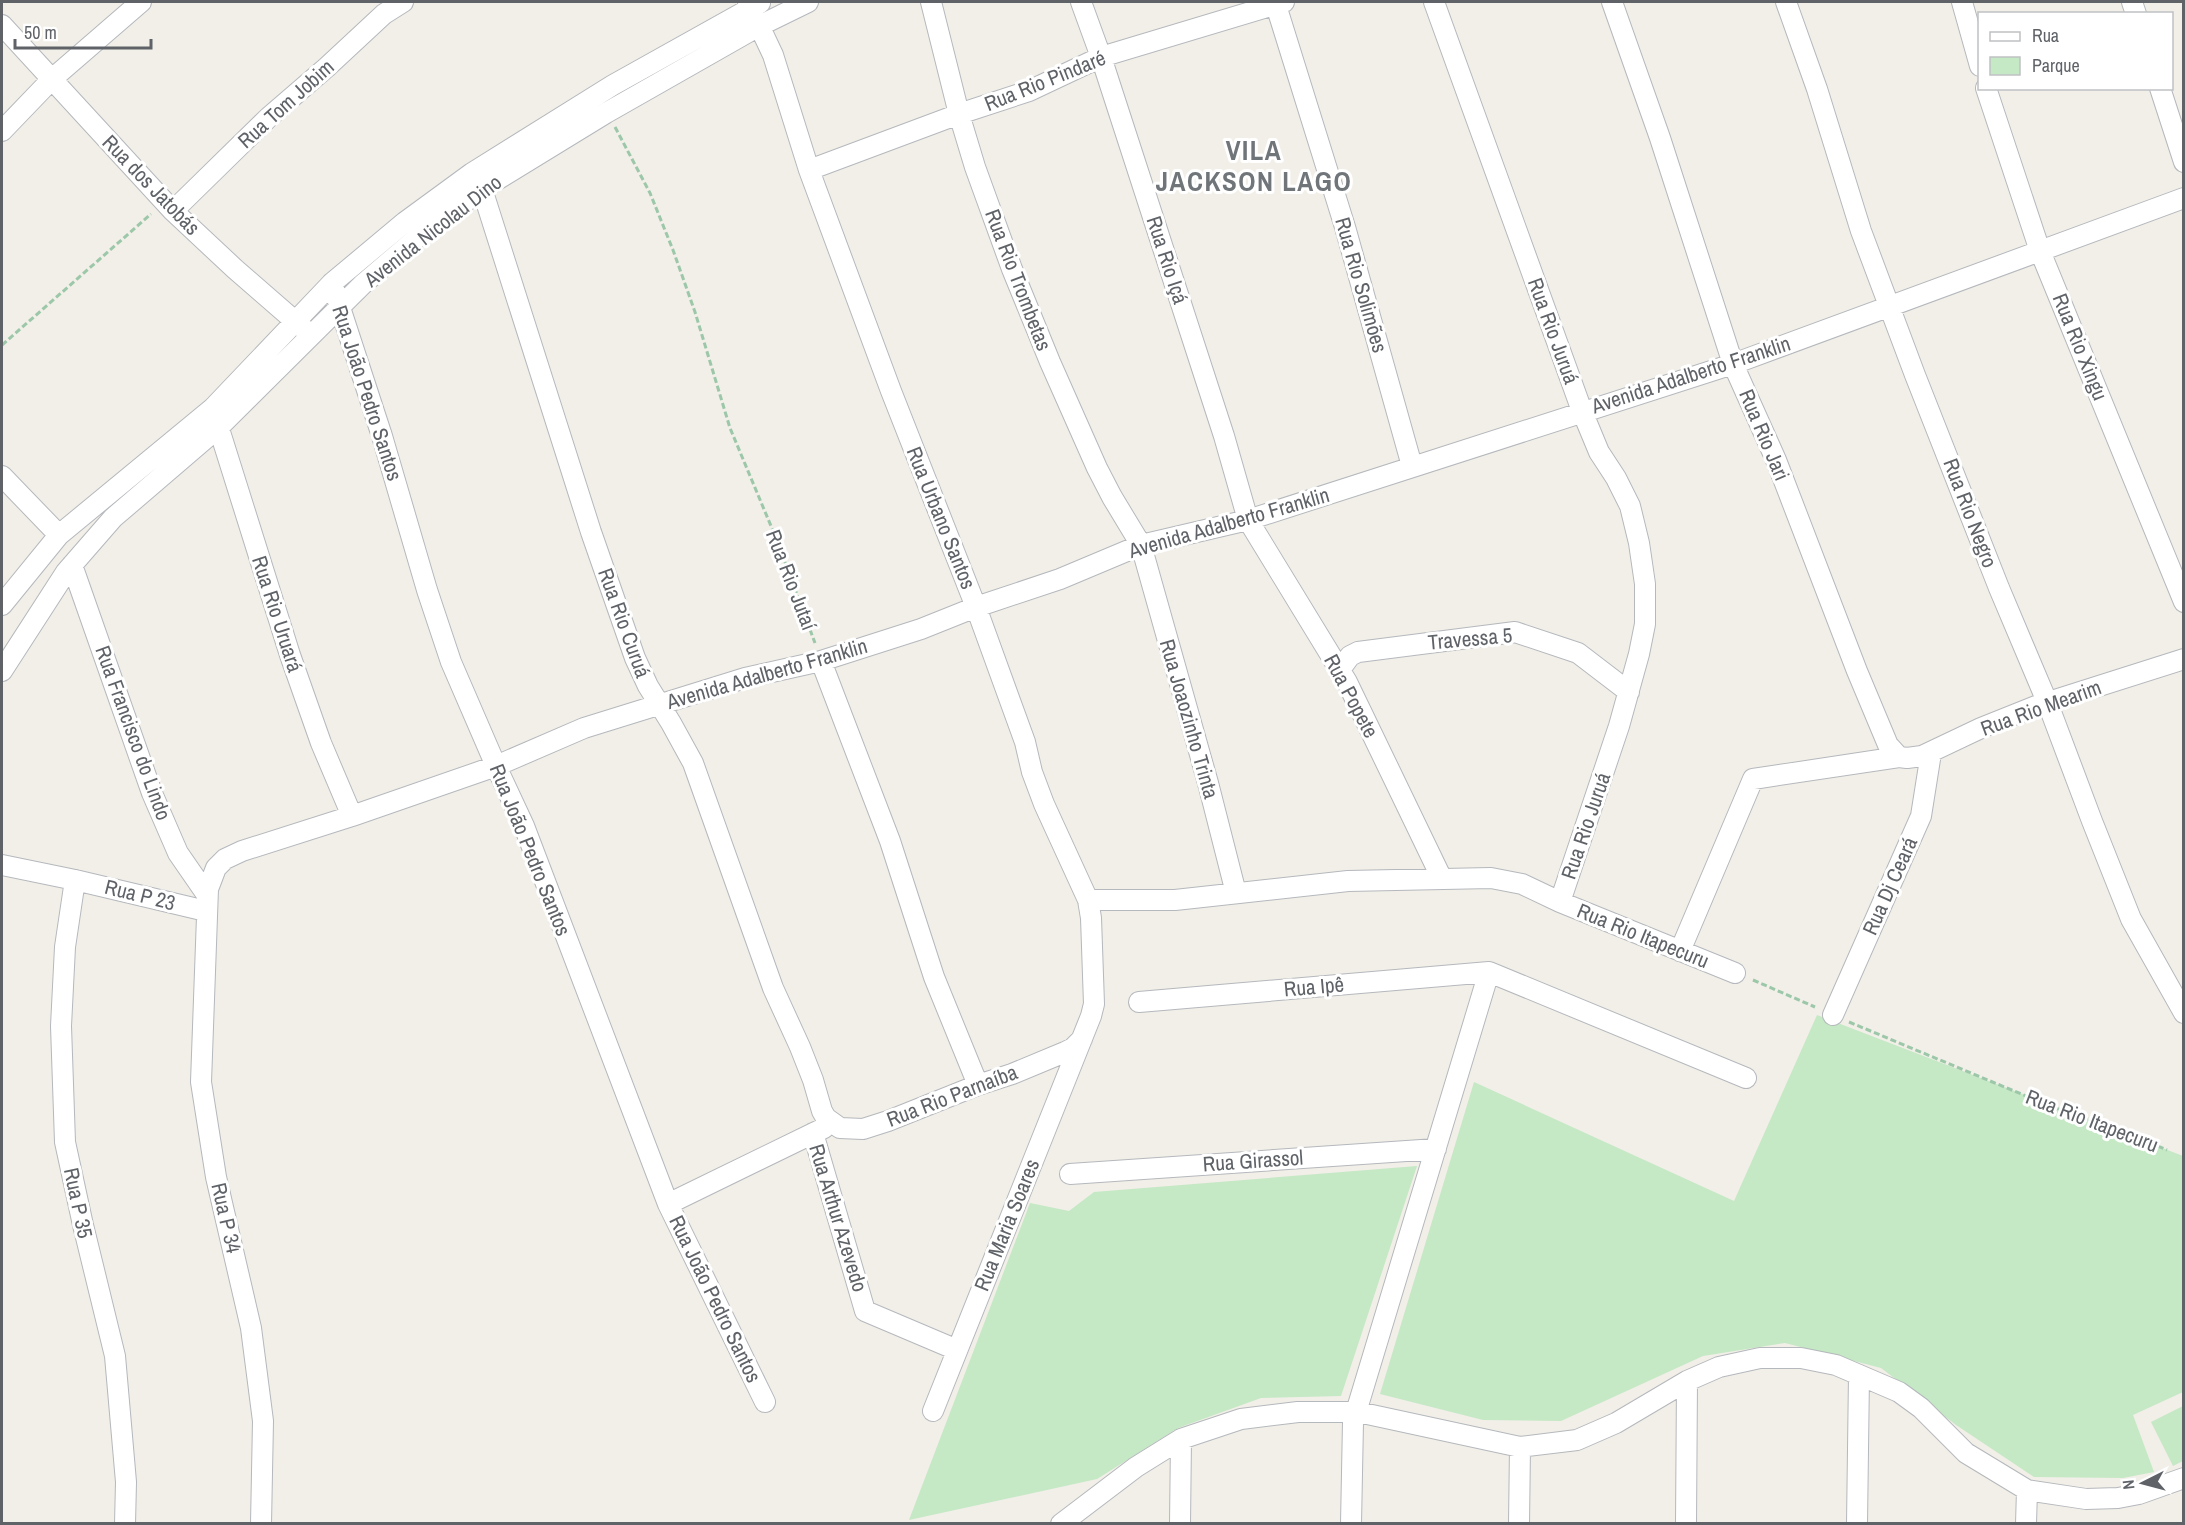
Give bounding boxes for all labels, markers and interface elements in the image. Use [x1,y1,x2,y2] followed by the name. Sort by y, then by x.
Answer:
[15,12,152,50] scale bar
[1978,12,2173,90] legend
[24,20,57,45] text: 50 m
[2032,23,2059,48] text: Rua
[980,43,1110,118] street label: Rua Rio Pindaré
[231,53,340,155] street label: Rua Tom Jobim
[2032,53,2080,78] text: Parque
[96,128,207,241] street label: Rua dos Jatobás
[1156,132,1352,199] district label: VILA JACKSON LAGO
[357,168,508,294] street label: Avenida Nicolau Dino
[978,205,1059,355] street label: Rua Rio Trombetas
[1140,212,1195,308] street label: Rua Rio Içá
[1328,214,1395,356] street label: Rua Rio Solimões
[1521,274,1586,388] street label: Rua Rio Juruá
[2046,289,2115,405] street label: Rua Rio Xingu
[325,301,410,484] street label: Rua João Pedro Santos
[1587,329,1794,421] street label: Avenida Adalberto Franklin
[1732,385,1797,485] street label: Rua Rio Jari
[900,442,983,593] street label: Rua Urbano Santos
[1936,454,2005,572] street label: Rua Rio Negro
[1124,480,1333,565] street label: Avenida Adalberto Franklin
[759,525,824,634] street label: Rua Rio Jutaí
[245,552,310,676] street label: Rua Rio Uruará
[591,564,658,682] street label: Rua Rio Curuá
[1427,620,1513,657] street label: Travessa 5
[662,631,871,716] street label: Avenida Adalberto Franklin
[1153,636,1226,802] street label: Rua Joaozinho Trinta
[88,642,179,824] street label: Rua Francisco do Lindo
[1317,649,1386,743] street label: Rua Popete
[1977,672,2105,743] street label: Rua Rio Mearim
[483,760,578,940] street label: Rua João Pedro Santos
[1554,768,1617,883] street label: Rua Rio Juruá
[1855,832,1924,939] street label: Rua Dj Ceará
[102,872,178,917] street label: Rua P 23
[1573,896,1713,975] street label: Rua Rio Itapecuru
[1283,969,1345,1004] street label: Rua Ipê
[882,1057,1022,1134] street label: Rua Rio Parnaíba
[2022,1082,2163,1159] street label: Rua Rio Itapecuru
[802,1140,875,1295] street label: Rua Arthur Azevedo
[1202,1143,1304,1178] street label: Rua Girassol
[967,1155,1046,1295] street label: Rua Maria Soares
[57,1165,100,1241] street label: Rua P 35
[204,1180,249,1256] street label: Rua P 34
[662,1210,769,1387] street label: Rua João Pedro Santos
[2113,1453,2173,1513] north arrow
[2117,1479,2140,1490] text: N

